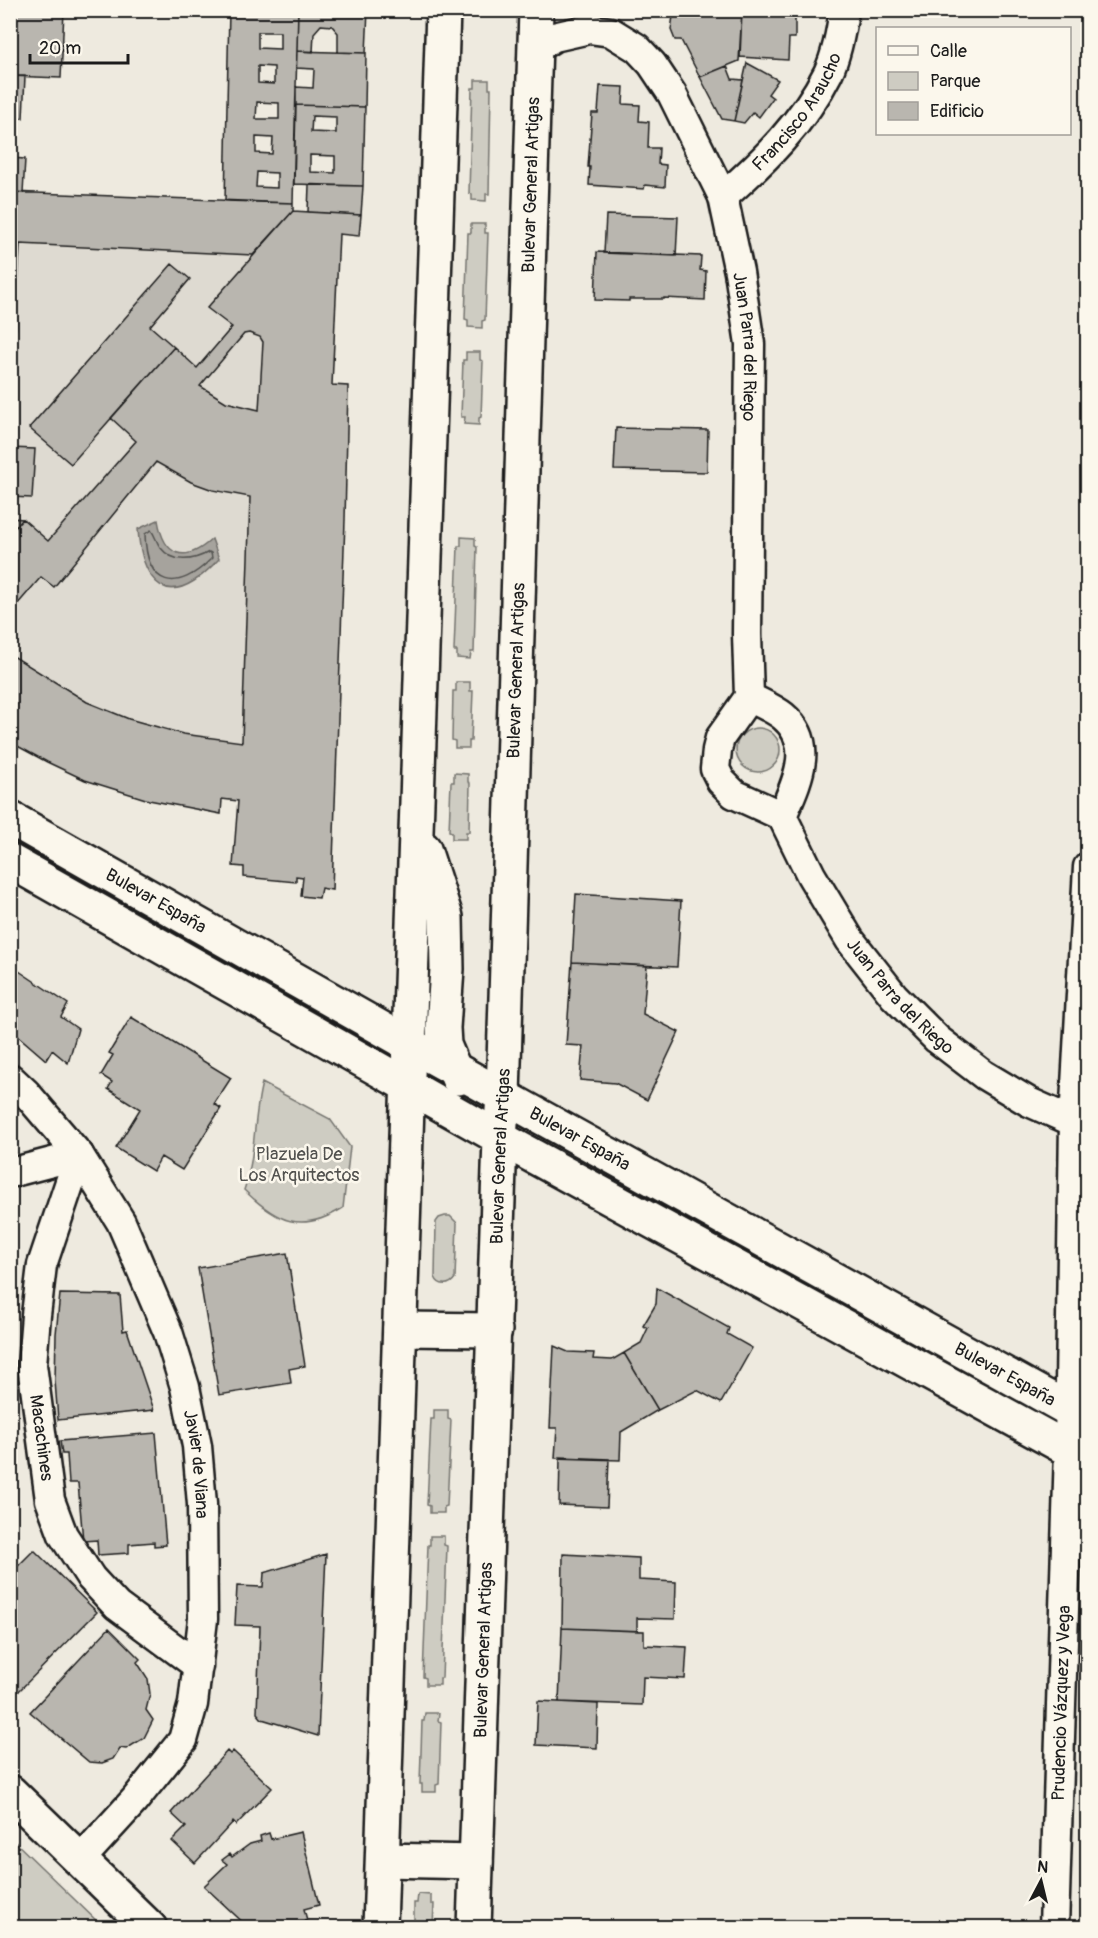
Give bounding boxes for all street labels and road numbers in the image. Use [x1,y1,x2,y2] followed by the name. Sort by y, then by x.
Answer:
[747,50,847,176] street label: Francisco Araucho
[517,97,545,273] street label: Bulevar General Artigas
[727,271,761,422] street label: Juan Parra del Riego
[502,582,531,759] street label: Bulevar General Artigas
[101,864,210,939] street label: Bulevar España
[841,934,959,1060] street label: Juan Parra del Riego
[486,1068,516,1245] street label: Bulevar General Artigas
[525,1102,634,1176] street label: Bulevar España
[950,1337,1060,1412] street label: Bulevar España
[24,1393,58,1482] street label: Macachines
[178,1408,213,1519] street label: Javier de Viana
[469,1562,498,1738] street label: Bulevar General Artigas
[1047,1605,1076,1801] street label: Prudencio Vázquez y Vega

